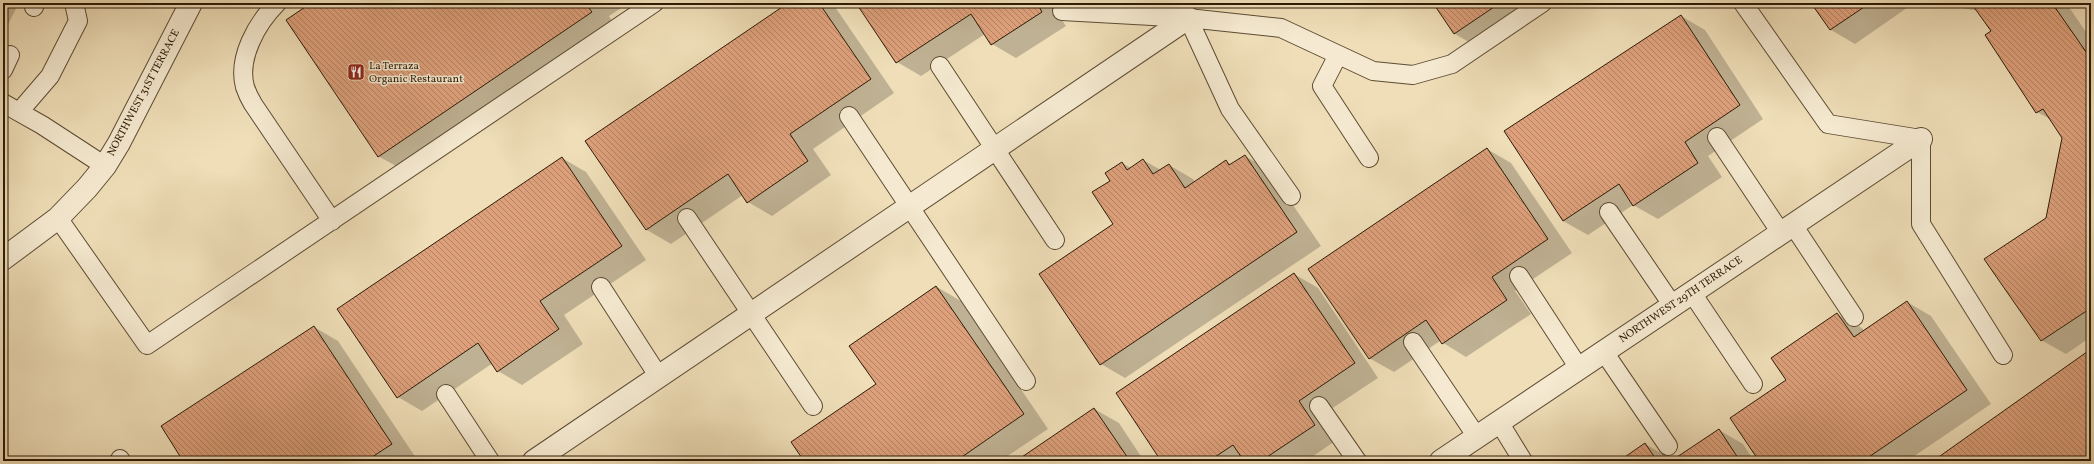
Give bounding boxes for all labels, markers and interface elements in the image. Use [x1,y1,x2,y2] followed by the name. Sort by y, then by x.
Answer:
[104,27,184,159] street label: NORTHWEST 31ST TERRACE
[369,59,463,87] place label: La Terraza Organic Restaurant
[346,62,366,82] restaurant icon: La Terraza Organic Restaurant
[1616,253,1746,347] street label: NORTHWEST 29TH TERRACE

